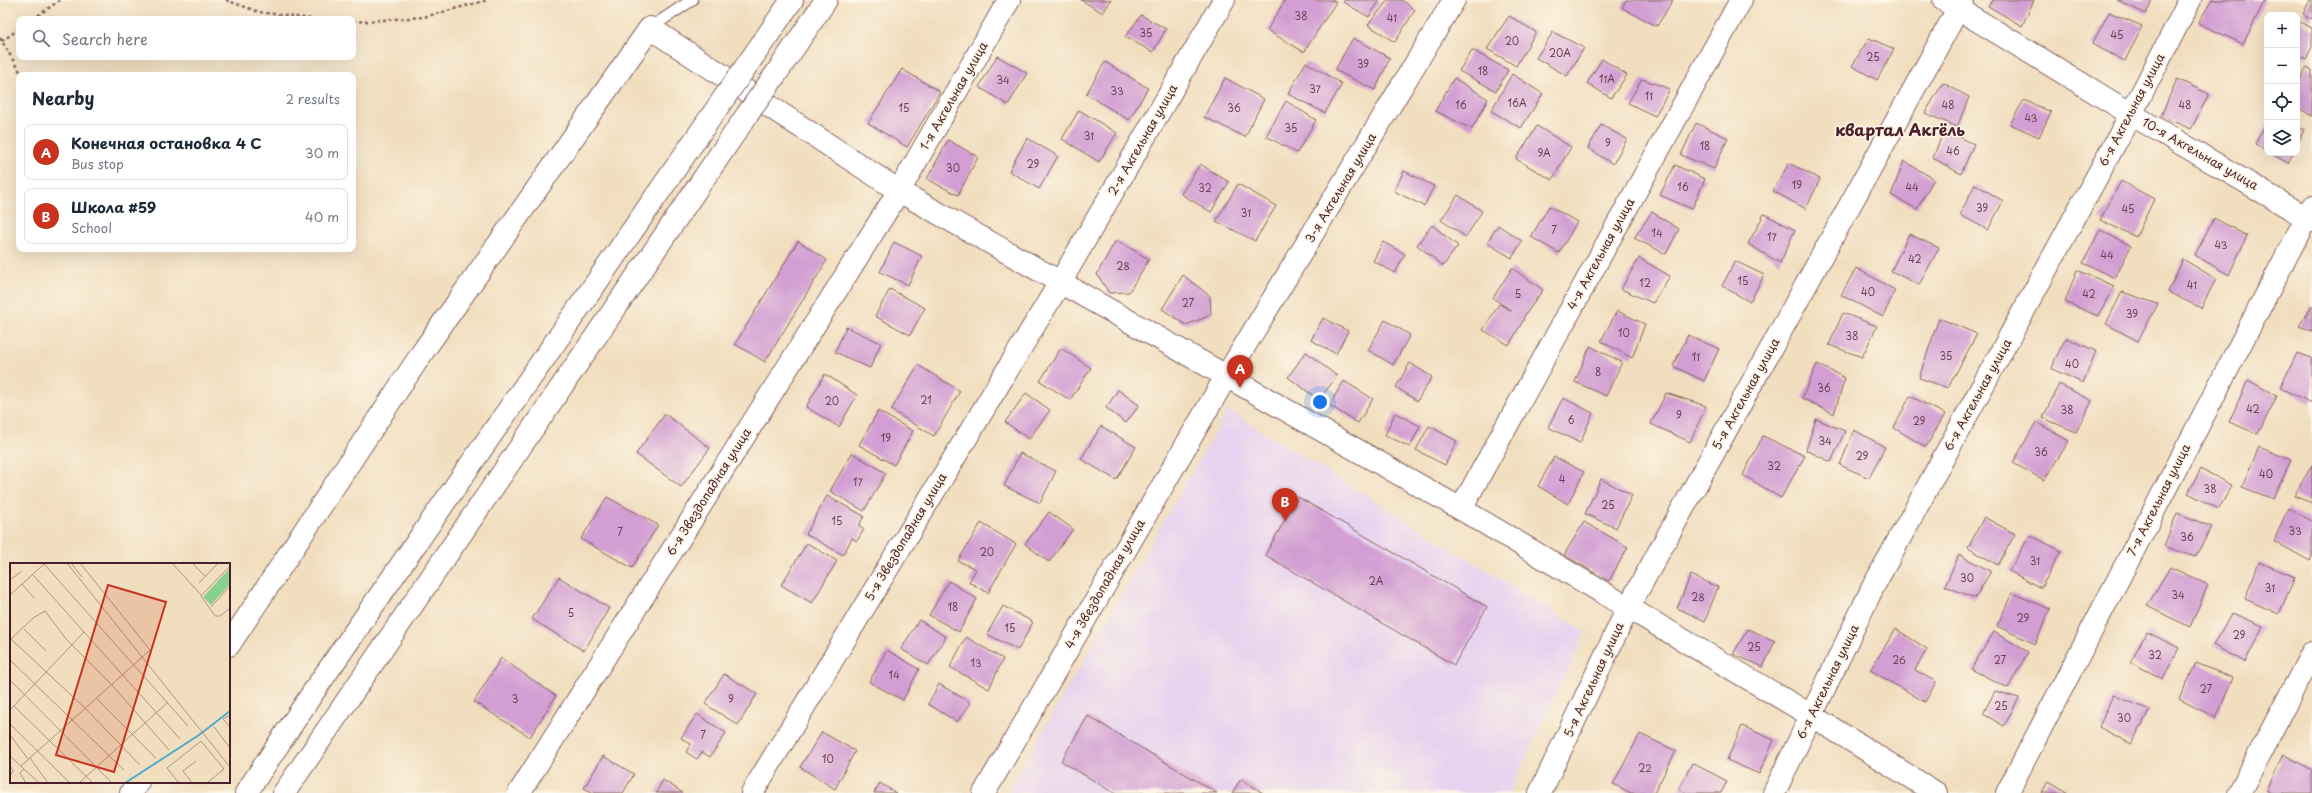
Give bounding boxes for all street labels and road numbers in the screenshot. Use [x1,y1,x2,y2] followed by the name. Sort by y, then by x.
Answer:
[915,37,992,153] street label: 1-я Акгельная улица
[2094,49,2169,169] street label: 6-я Акгельная улица
[1103,80,1182,198] street label: 2-я Акгельная улица
[2139,112,2262,194] street label: 10-я Акгельная улица
[1300,129,1380,246] street label: 3-я Акгельная улица
[1562,194,1639,313] street label: 4-я Акгельная улица
[1707,334,1784,453] street label: 5-я Акгельная улица
[1939,335,2016,454] street label: 6-я Акгельная улица
[661,424,755,559] street label: 6-я Звездопадная улица
[2122,440,2194,559] street label: 7-я Акгельная улица
[860,469,951,604] street label: 5-я Звездопадная улица
[1060,515,1149,652] street label: 4-я Звездопадная улица
[1559,619,1628,740] street label: 5-я Акгельная улица
[1791,621,1863,742] street label: 6-я Акгельная улица

